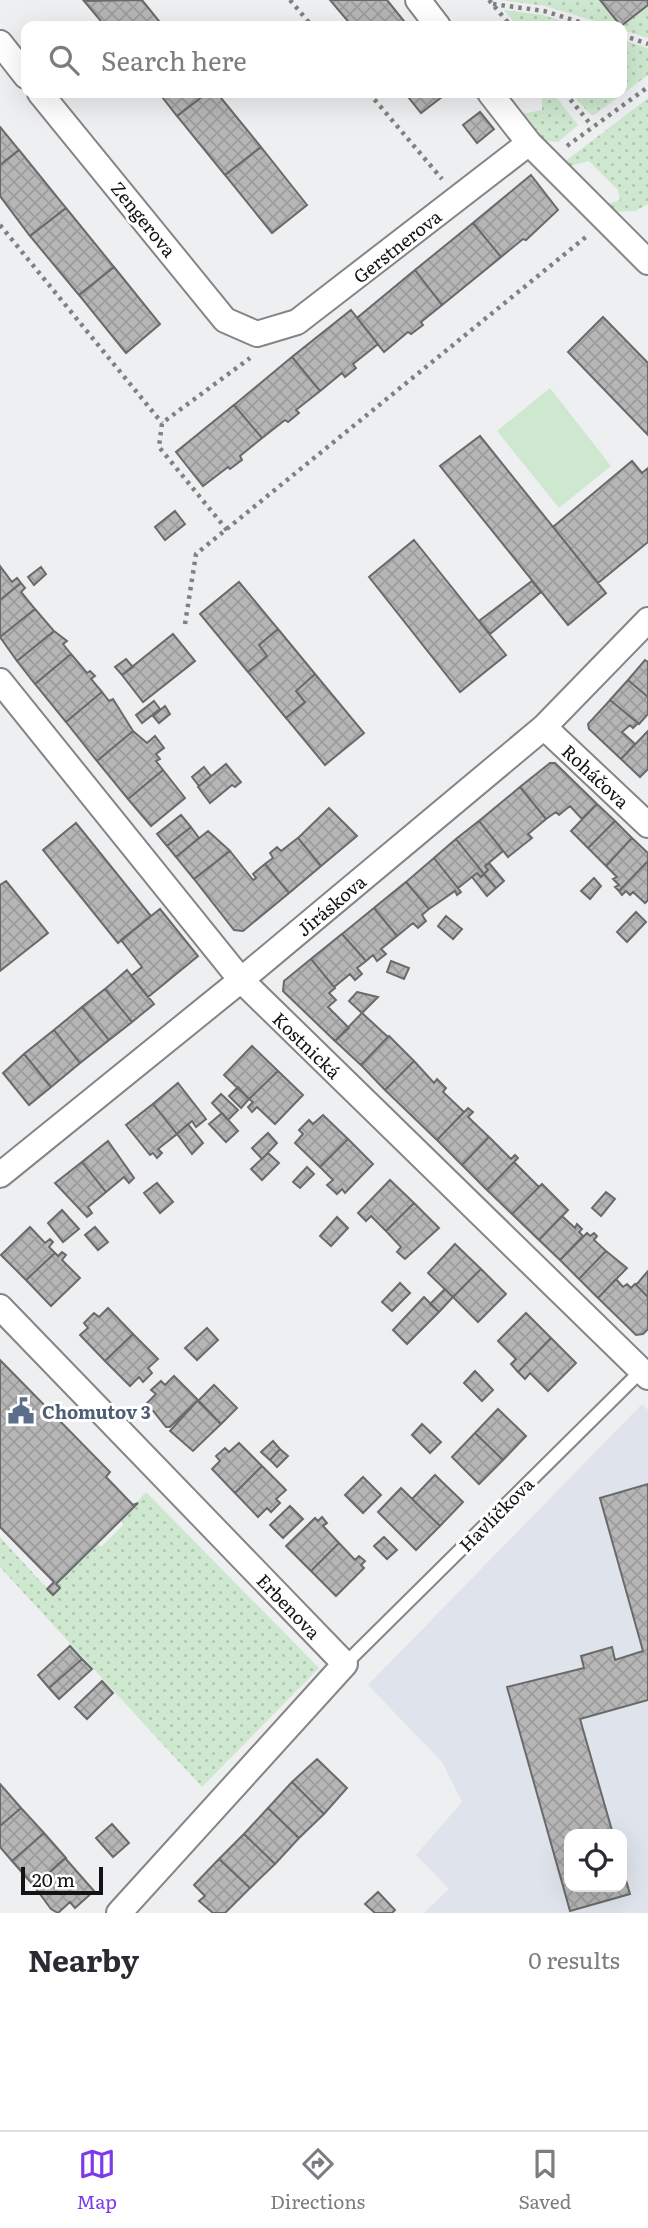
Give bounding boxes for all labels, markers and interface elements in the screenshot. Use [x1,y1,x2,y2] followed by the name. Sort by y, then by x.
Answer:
[21,21,627,98] search box
[101,40,247,79] text: Search here
[45,41,83,79] icon: search
[105,175,183,263] street label: Zengerova
[347,203,447,289] street label: Gerstnerova
[556,738,636,815] street label: Roháčova
[290,868,372,942] street label: Jiráskova
[267,1005,347,1085] street label: Kostnická
[6,1396,36,1426] public building icon: Chomutov 3
[42,1398,151,1425] place label: Chomutov 3
[452,1470,540,1558] street label: Havlíčkova
[251,1567,327,1645] street label: Erbenova
[564,1829,627,1892] map controls
[564,1829,627,1892] button: locate
[21,1864,103,1896] scale bar
[32,1865,75,1893] text: 20 m
[28,1937,139,1981] text: Nearby
[528,1942,620,1976] text: 0 results
[77,2145,117,2215] tab: Map
[270,2145,365,2215] tab: Directions
[518,2145,571,2215] tab: Saved

